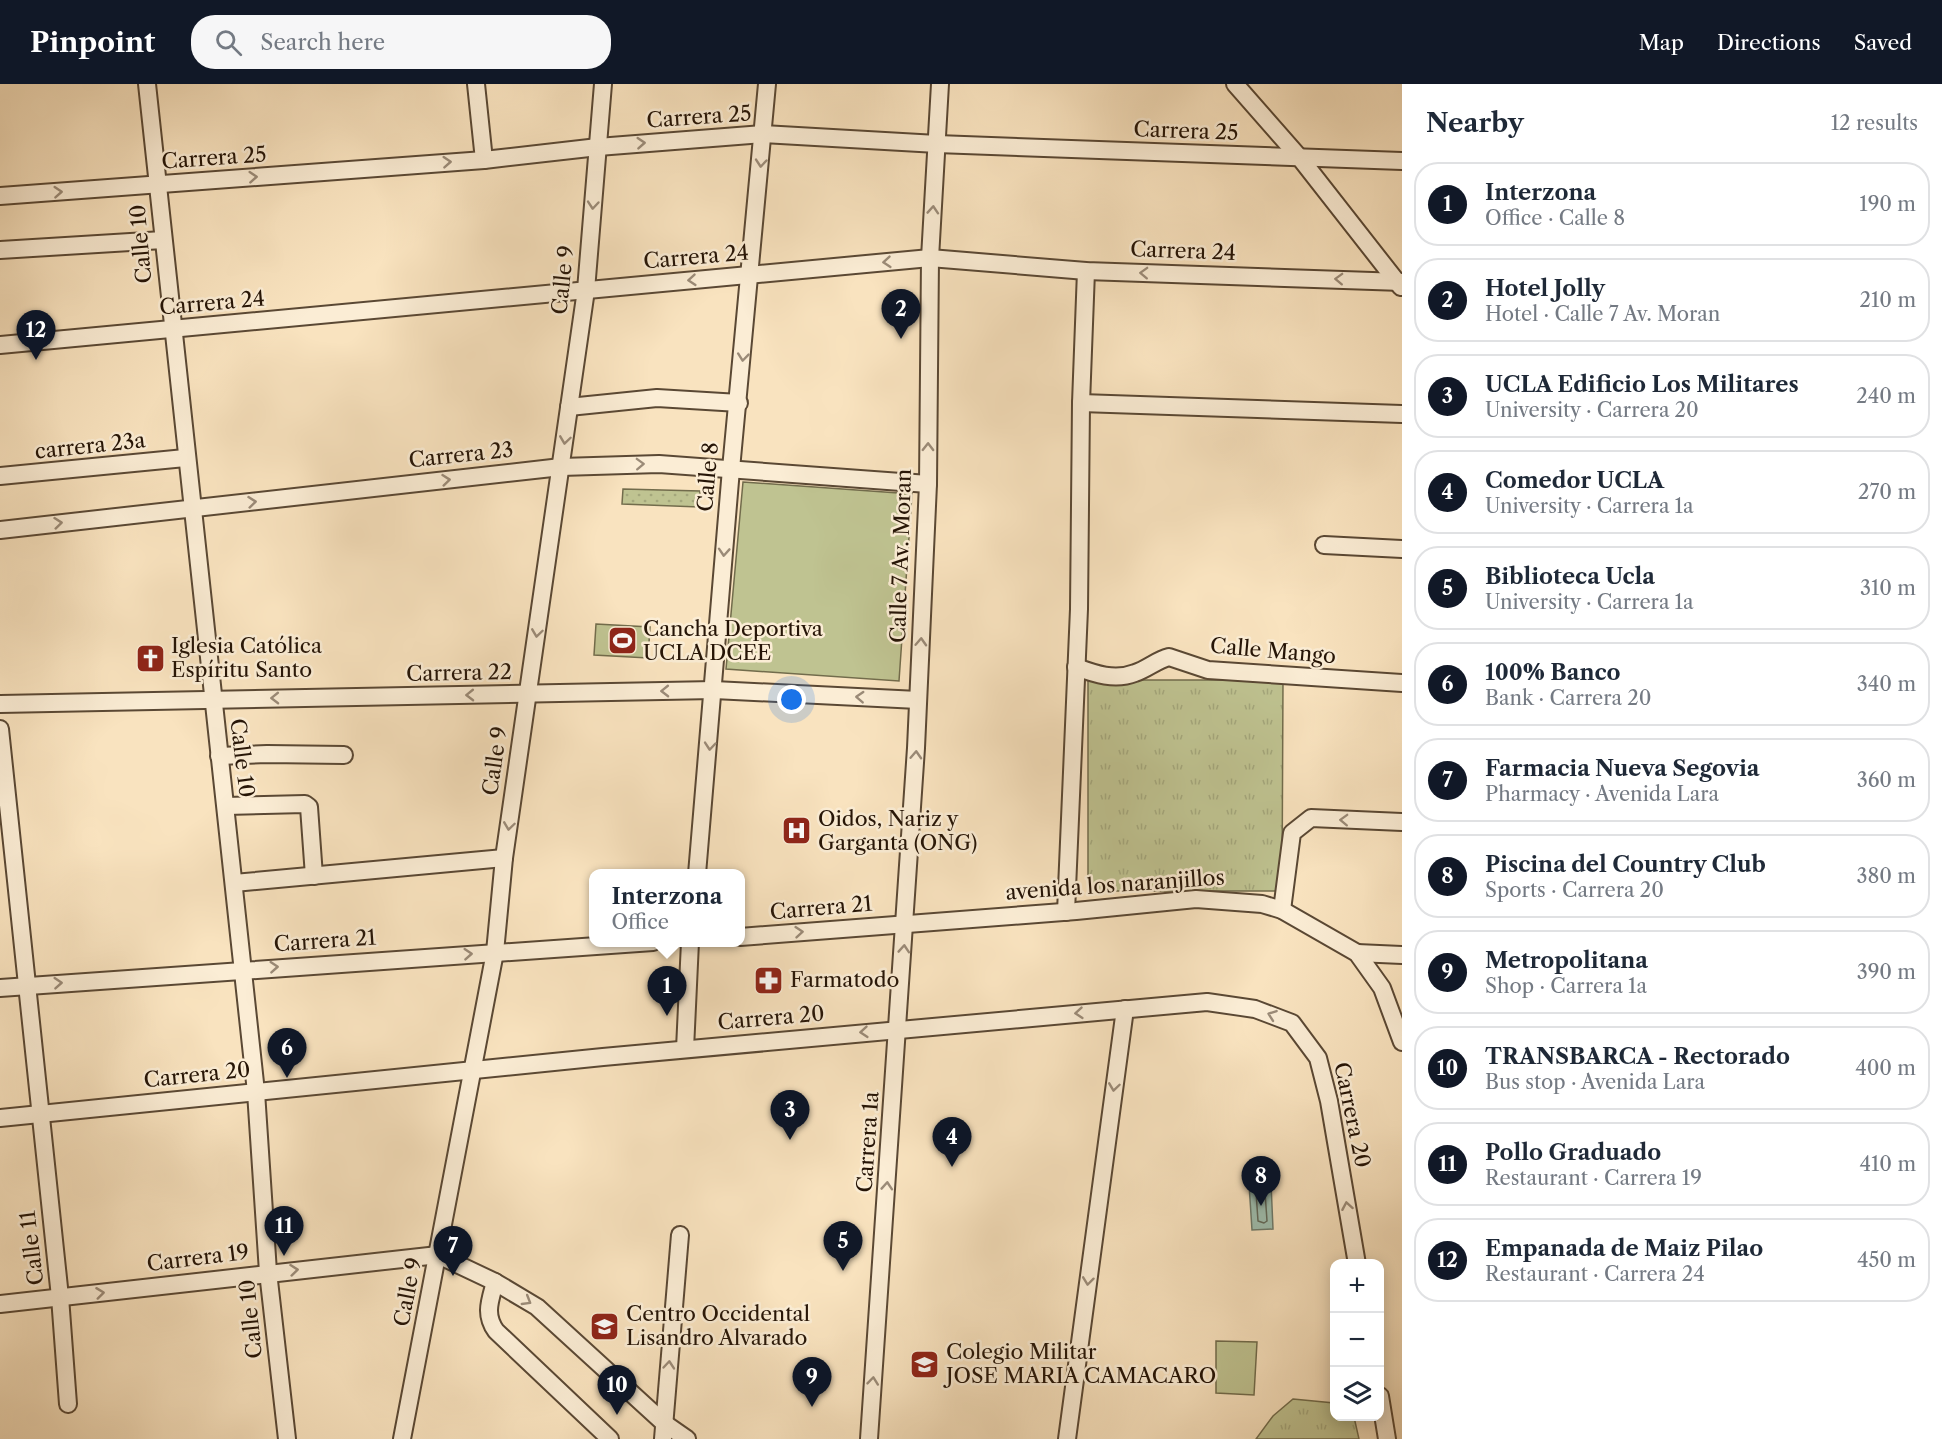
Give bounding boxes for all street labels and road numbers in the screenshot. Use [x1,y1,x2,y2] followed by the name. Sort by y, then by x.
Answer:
[646,100,752,133] street label: Carrera 25
[1133,116,1239,145] street label: Carrera 25
[161,141,267,174] street label: Carrera 25
[125,203,156,285] street label: Calle 10
[1130,236,1236,265] street label: Carrera 24
[642,239,750,274] street label: Carrera 24
[546,244,579,316] street label: Calle 9
[158,285,266,320] street label: Carrera 24
[33,427,147,464] street label: carrera 23a
[407,437,515,472] street label: Carrera 23
[692,441,723,513] street label: Calle 8
[885,468,916,643] street label: Calle 7 Av. Moran
[1209,633,1337,668] street label: Calle Mango
[406,659,512,686] street label: Carrera 22
[225,717,260,799] street label: Calle 10
[477,725,512,797] street label: Calle 9
[1005,864,1225,905] street label: avenida los naranjillos
[769,891,873,924] street label: Carrera 21
[273,924,377,957] street label: Carrera 21
[717,1000,825,1035] street label: Carrera 20
[142,1056,251,1093] street label: Carrera 20
[1329,1060,1376,1170] street label: Carrera 20
[851,1090,884,1193] street label: Carrera 1a
[15,1209,48,1287] street label: Calle 11
[145,1239,250,1276] street label: Carrera 19
[389,1255,426,1328] street label: Calle 9
[234,1278,267,1360] street label: Calle 10

